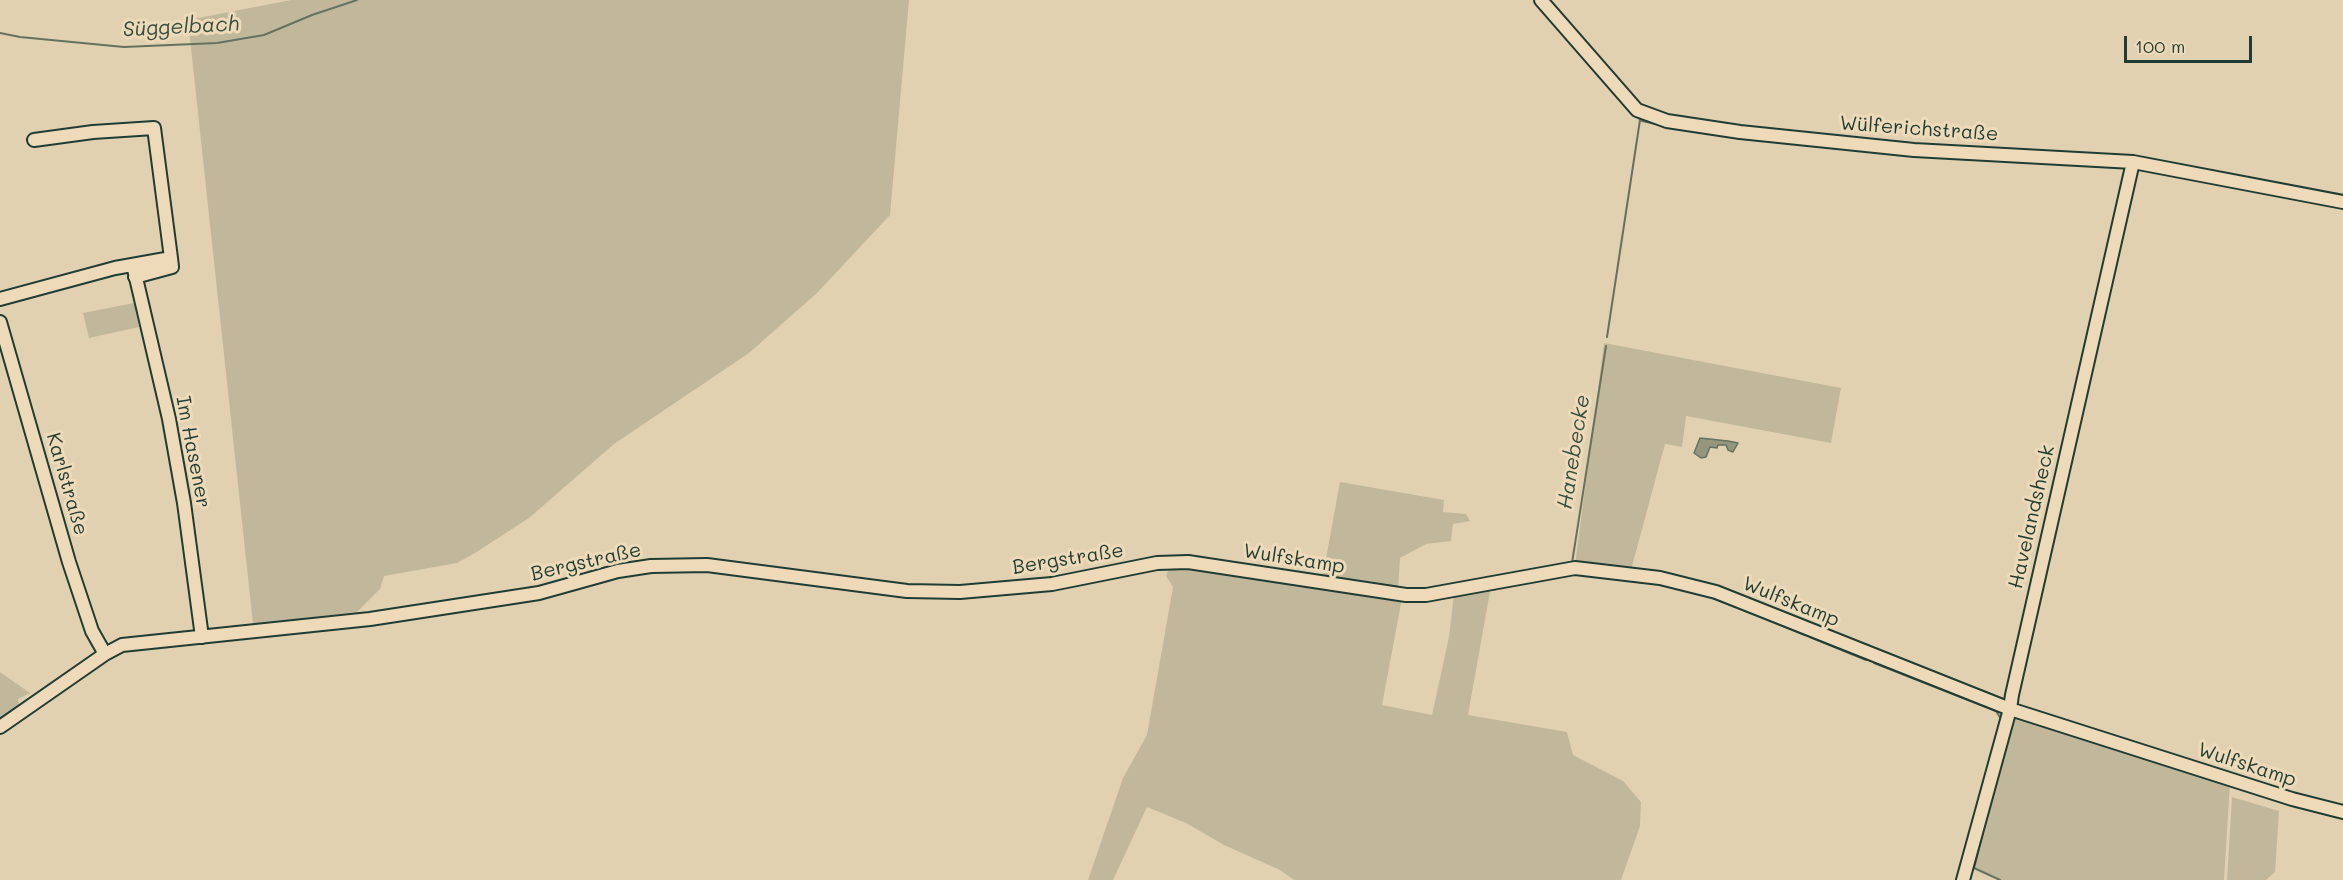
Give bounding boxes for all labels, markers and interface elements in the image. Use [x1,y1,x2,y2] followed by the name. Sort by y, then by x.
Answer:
[122,11,240,43] water label: Süggelbach
[2127,24,2254,62] scale bar
[2135,34,2185,58] text: 100 m
[1839,111,1999,147] street label: Wülferichstraße
[1553,393,1595,511] water label: Hanebecke
[170,394,216,510] street label: Im Hasener
[41,430,93,538] street label: Karlstraße
[2004,443,2060,591] street label: Havelandsheck
[528,538,644,586] street label: Bergstraße
[1011,538,1125,580] street label: Bergstraße
[1242,539,1346,579] street label: Wulfskamp
[1739,572,1843,632] street label: Wulfskamp
[2195,738,2299,792] street label: Wulfskamp

